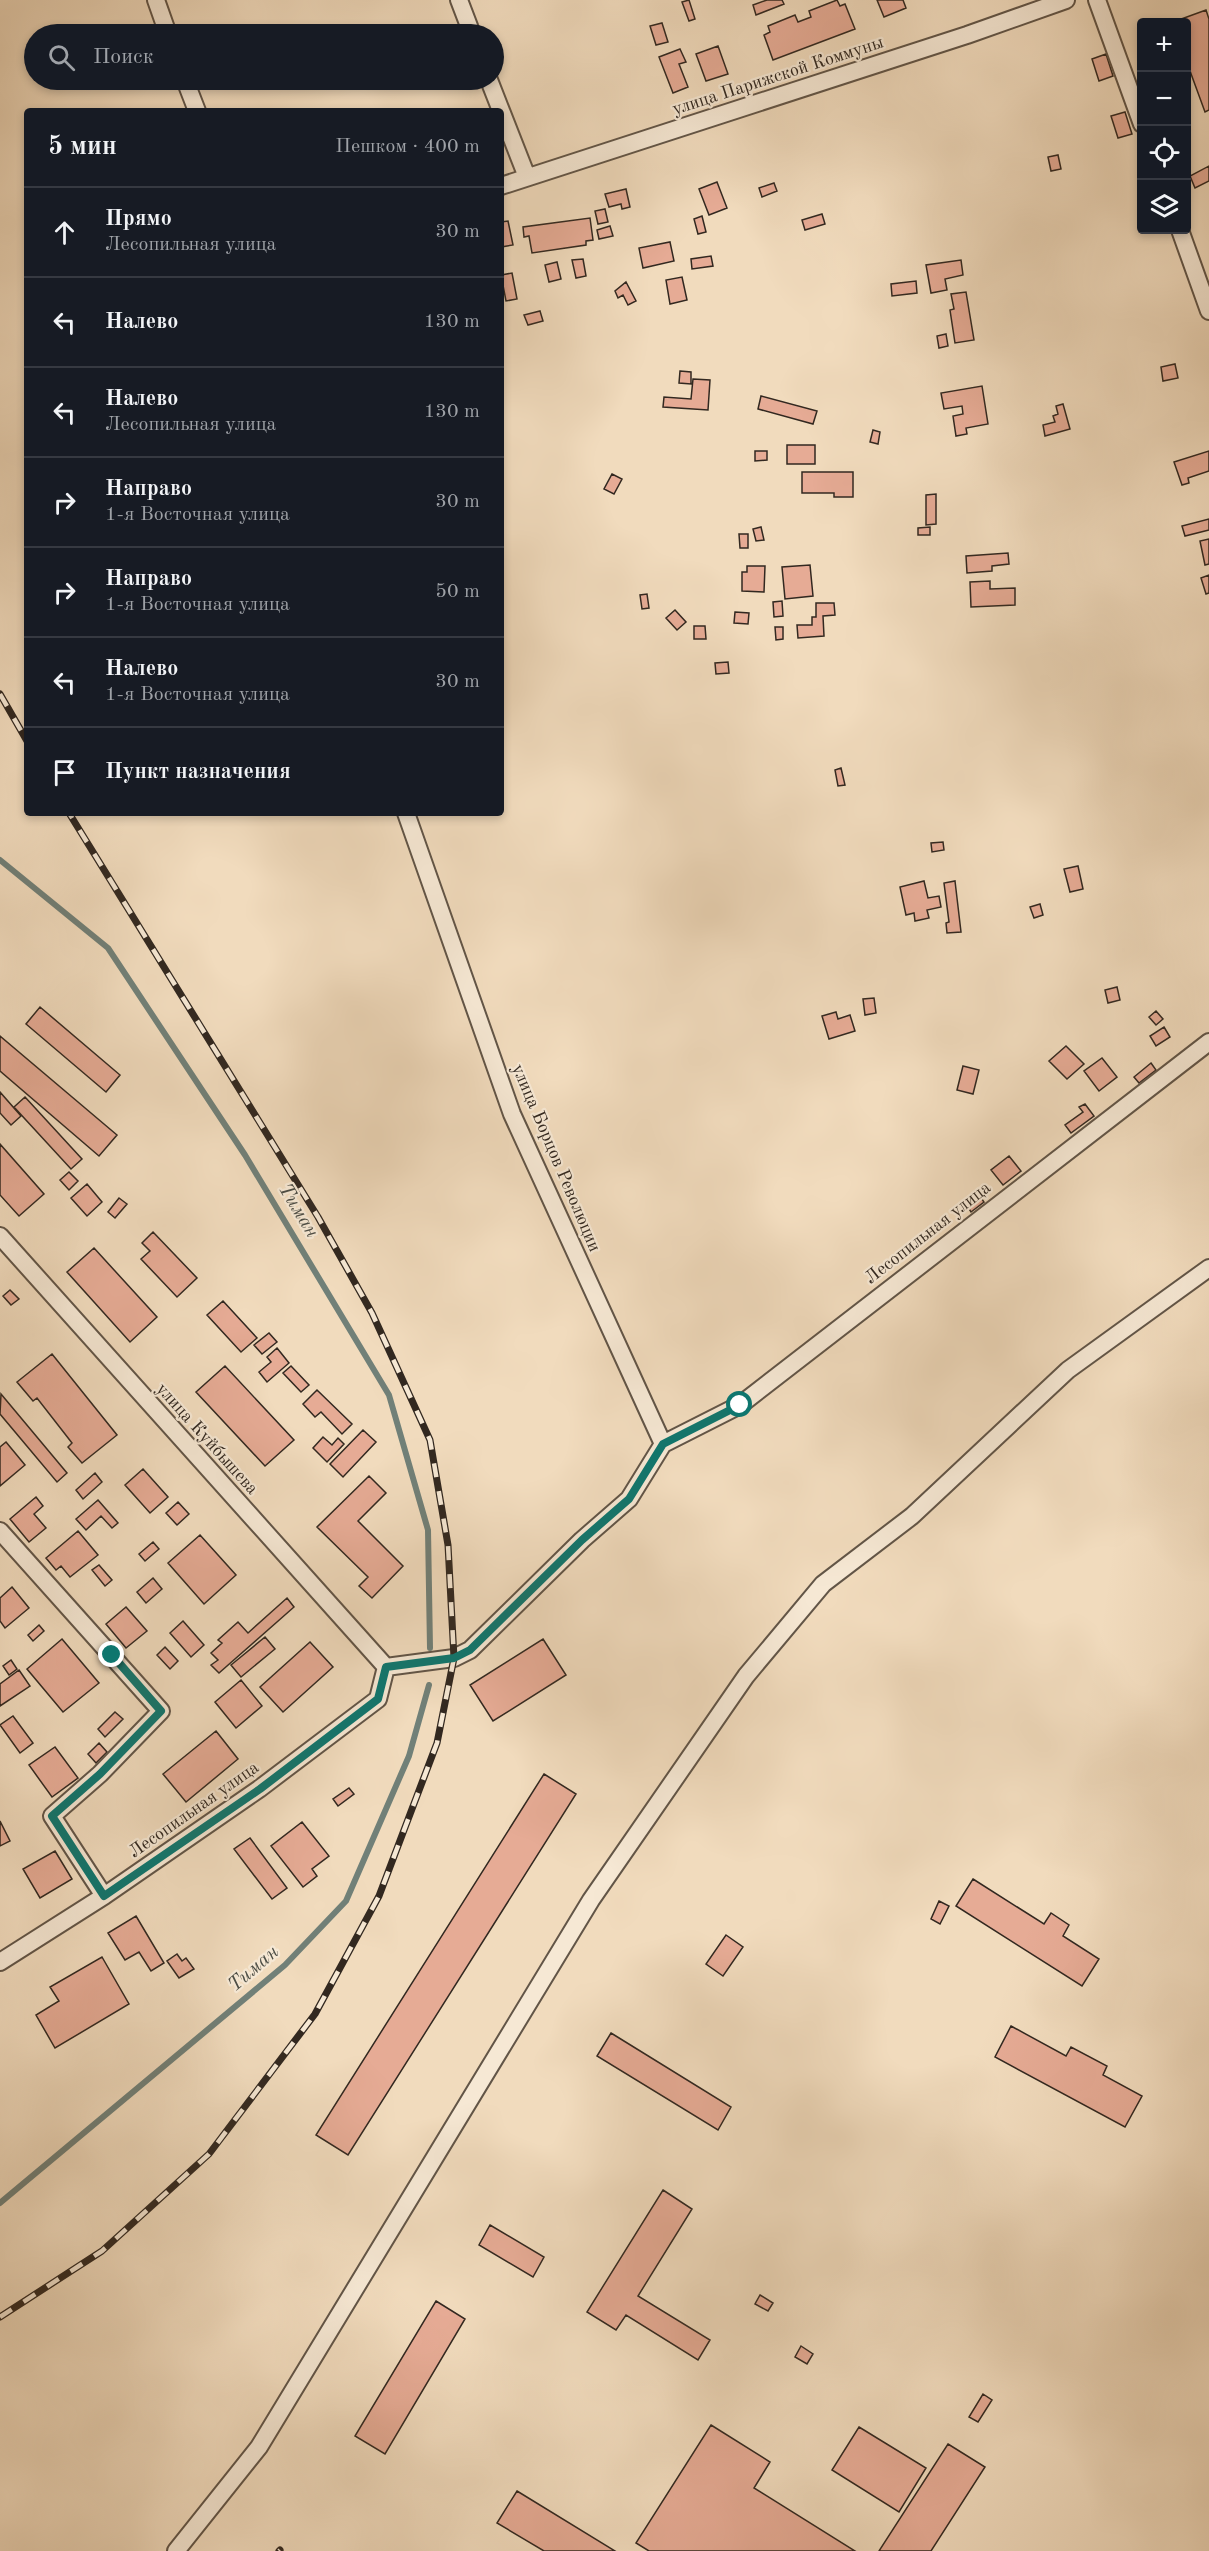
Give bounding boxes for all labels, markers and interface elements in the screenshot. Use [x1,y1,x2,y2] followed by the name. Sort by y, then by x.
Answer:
[1137,18,1191,234] map controls
[1137,18,1191,72] button: +
[24,24,504,90] search box
[670,33,886,119] street label: улица Парижской Коммуны
[45,41,78,74] icon: search
[93,46,154,68] text: Поиск
[1137,72,1191,126] button: −
[1137,126,1191,180] button: locate
[48,134,117,160] text: 5 мин
[335,137,480,157] text: Пешком · 400 m
[1137,180,1191,234] button: layers
[105,208,172,230] text: Прямо
[48,216,81,249] icon: ahead
[435,222,480,242] text: 30 m
[105,235,276,255] text: Лесопильная улица
[48,306,81,339] icon: left
[105,311,178,333] text: Налево
[424,312,480,332] text: 130 m
[105,388,178,410] text: Налево
[48,396,81,429] icon: left
[424,402,480,422] text: 130 m
[105,415,276,435] text: Лесопильная улица
[105,478,192,500] text: Направо
[48,486,81,519] icon: right
[435,492,480,512] text: 30 m
[105,505,290,525] text: 1-я Восточная улица
[105,568,192,590] text: Направо
[48,576,81,609] icon: right
[435,582,480,602] text: 50 m
[105,595,290,615] text: 1-я Восточная улица
[105,658,178,680] text: Налево
[48,666,81,699] icon: left
[435,672,480,692] text: 30 m
[105,685,290,705] text: 1-я Восточная улица
[48,756,81,789] icon: arrive
[105,761,291,783] text: Пункт назначения
[508,1062,604,1254] street label: улица Борцов Революции
[862,1178,994,1288] street label: Лесопильная улица
[274,1180,322,1242] water label: Тиман
[153,1380,262,1498] street label: улица Куйбышева
[726,1391,752,1417] route start
[98,1641,124,1667] route end
[126,1758,262,1862] street label: Лесопильная улица
[225,1942,283,1996] water label: Тиман

